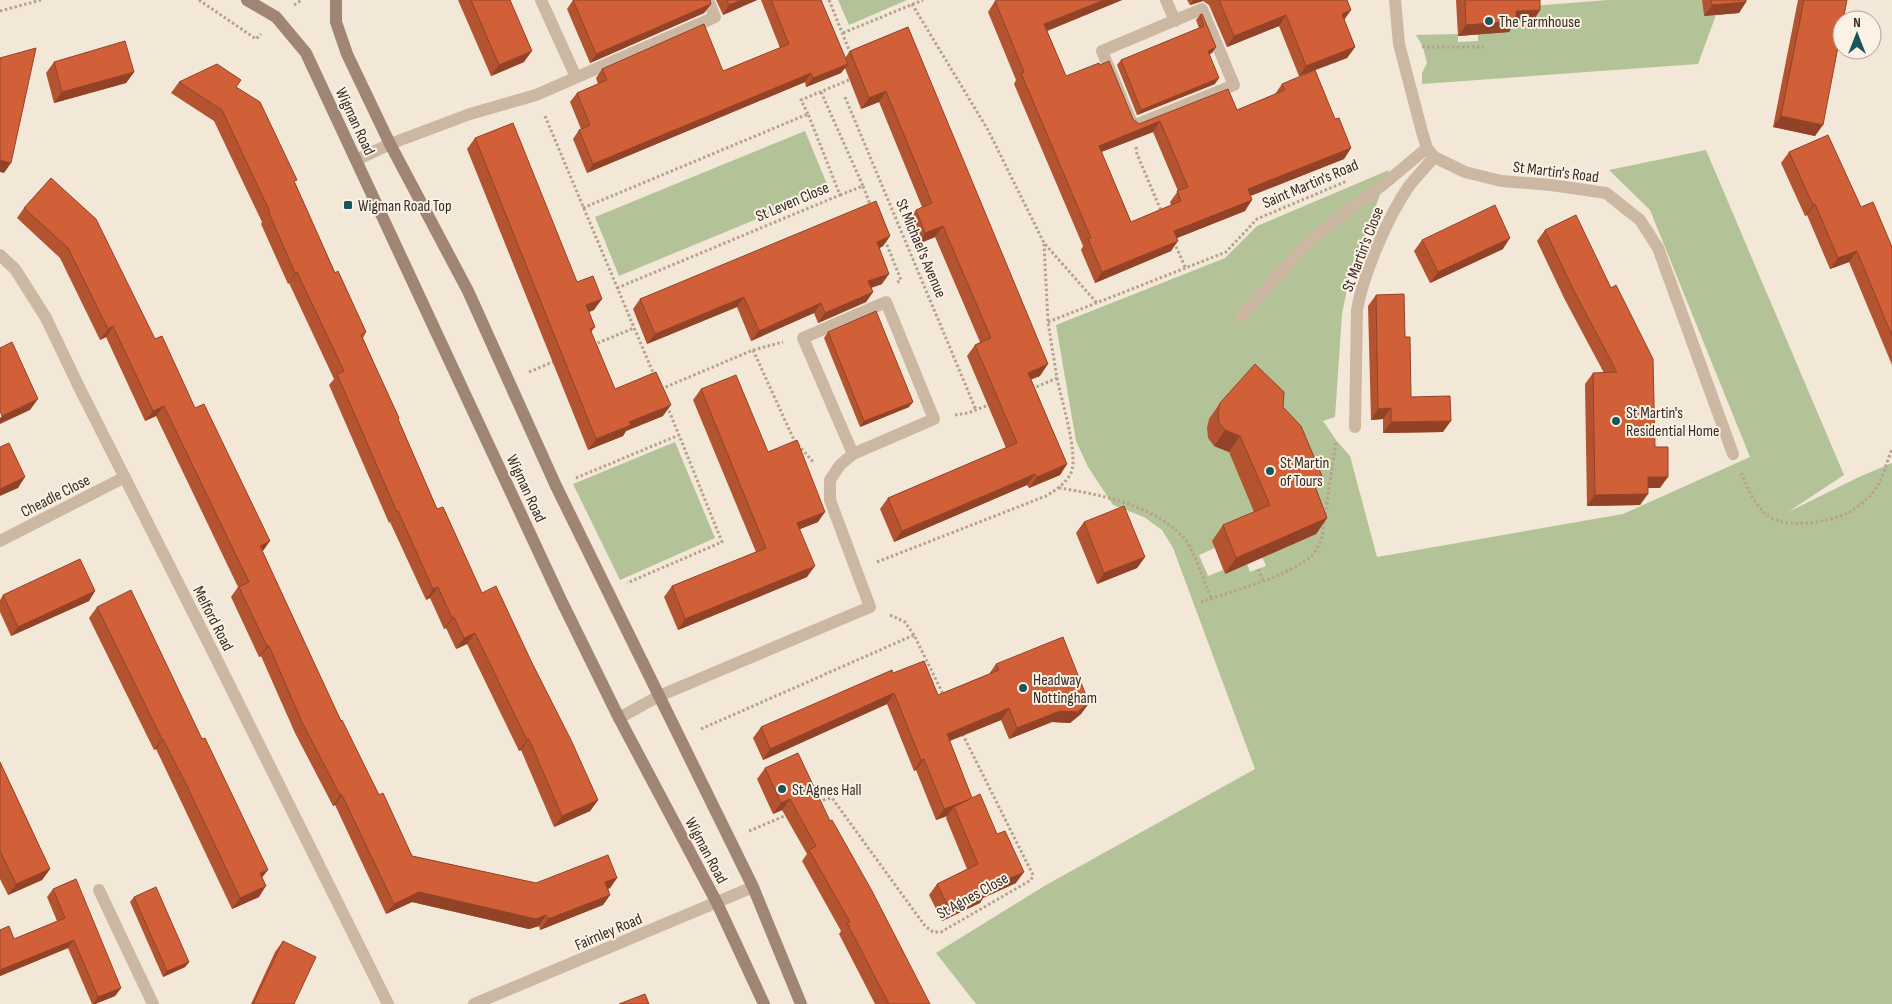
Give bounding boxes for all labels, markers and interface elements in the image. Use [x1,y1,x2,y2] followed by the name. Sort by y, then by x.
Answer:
[1832,10,1882,60] north arrow
[1499,13,1580,32] place label: The Farmhouse
[1853,14,1861,31] text: N
[1483,15,1495,27] marker: The Farmhouse
[331,85,379,158] street label: Wigman Road
[1260,156,1361,213] street label: Saint Martin's Road
[1512,158,1600,187] street label: St Martin's Road
[753,178,832,226] street label: St Leven Close
[891,196,950,301] street label: St Michael's Avenue
[358,197,452,216] place label: Wigman Road Top
[342,199,354,211] marker: Wigman Road Top
[1339,204,1388,295] street label: St Martin's Close
[1626,404,1719,441] place label: St Martin's Residential Home
[1610,415,1622,427] marker: St Martin's Residential Home
[502,452,550,525] street label: Wigman Road
[1280,454,1329,491] place label: St Martin of Tours
[1264,465,1276,477] marker: St Martin of Tours
[18,471,94,522] street label: Cheadle Close
[188,583,237,654] street label: Melford Road
[1033,671,1097,708] place label: Headway Nottingham
[1017,682,1029,694] marker: Headway Nottingham
[792,781,862,800] place label: St Agnes Hall
[776,783,788,795] marker: St Agnes Hall
[680,814,731,887] street label: Wigman Road
[934,869,1012,924] street label: St Agnes Close
[572,910,645,955] street label: Fairnley Road

